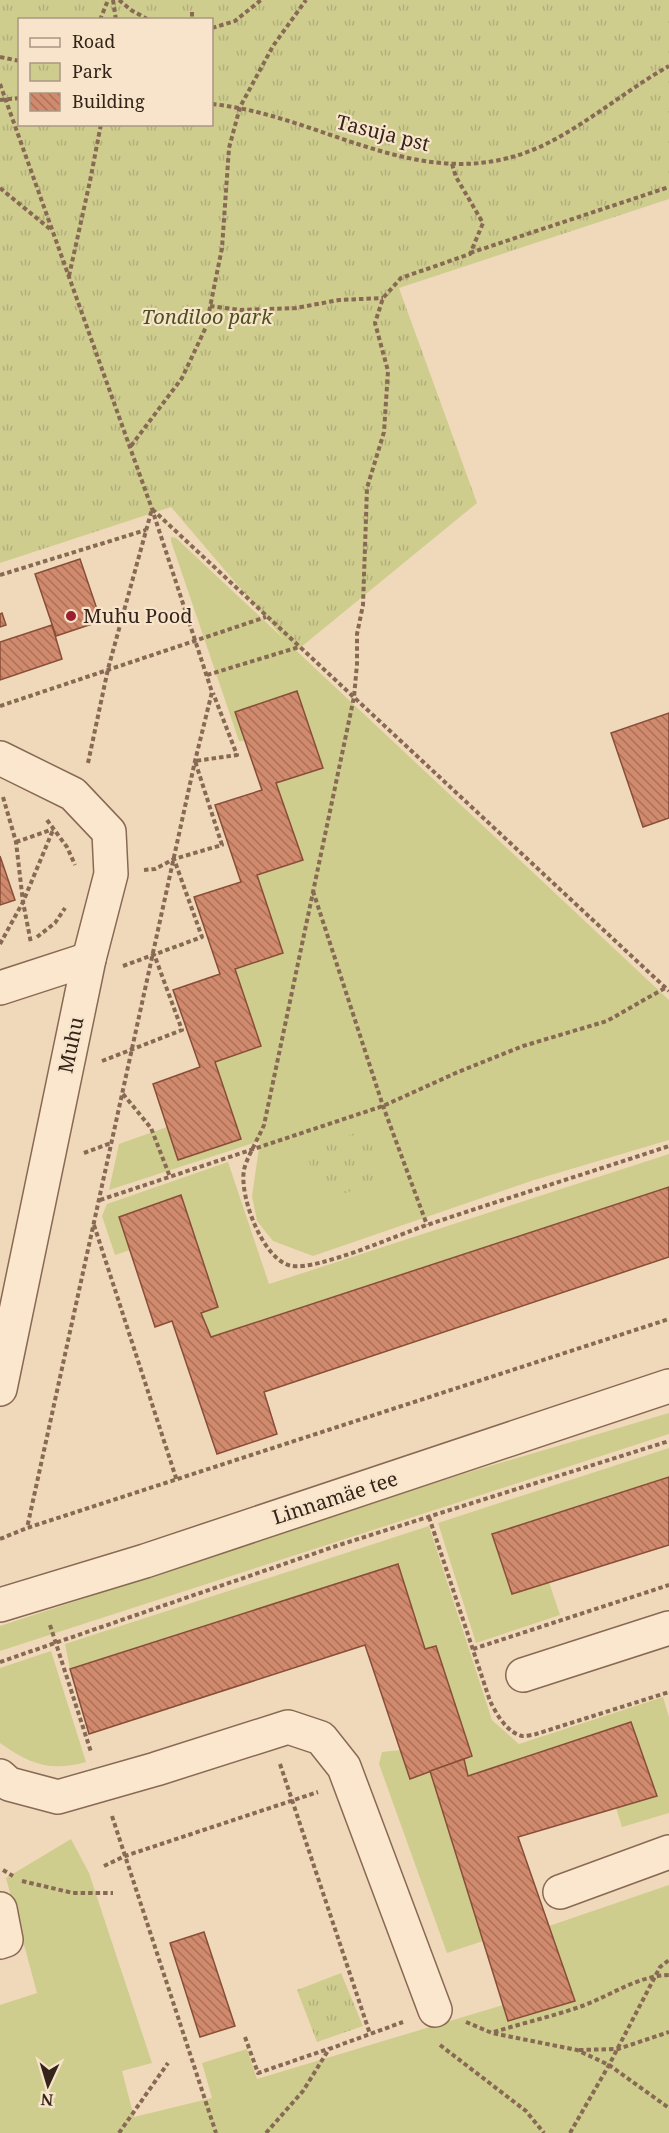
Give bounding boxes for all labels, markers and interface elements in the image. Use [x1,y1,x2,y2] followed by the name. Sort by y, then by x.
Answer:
[18,18,213,126] legend
[72,29,115,53] text: Road
[72,59,112,83] text: Park
[72,89,145,113] text: Building
[334,108,433,157] street label: Tasuja pst
[142,303,273,330] park label: Tondiloo park
[83,602,193,629] place label: Muhu Pood
[64,609,78,623] marker: Muhu Pood
[51,1014,90,1076] street label: Muhu
[269,1465,401,1531] street label: Linnamäe tee
[18,2055,78,2115] north arrow
[40,2089,54,2111] text: N

